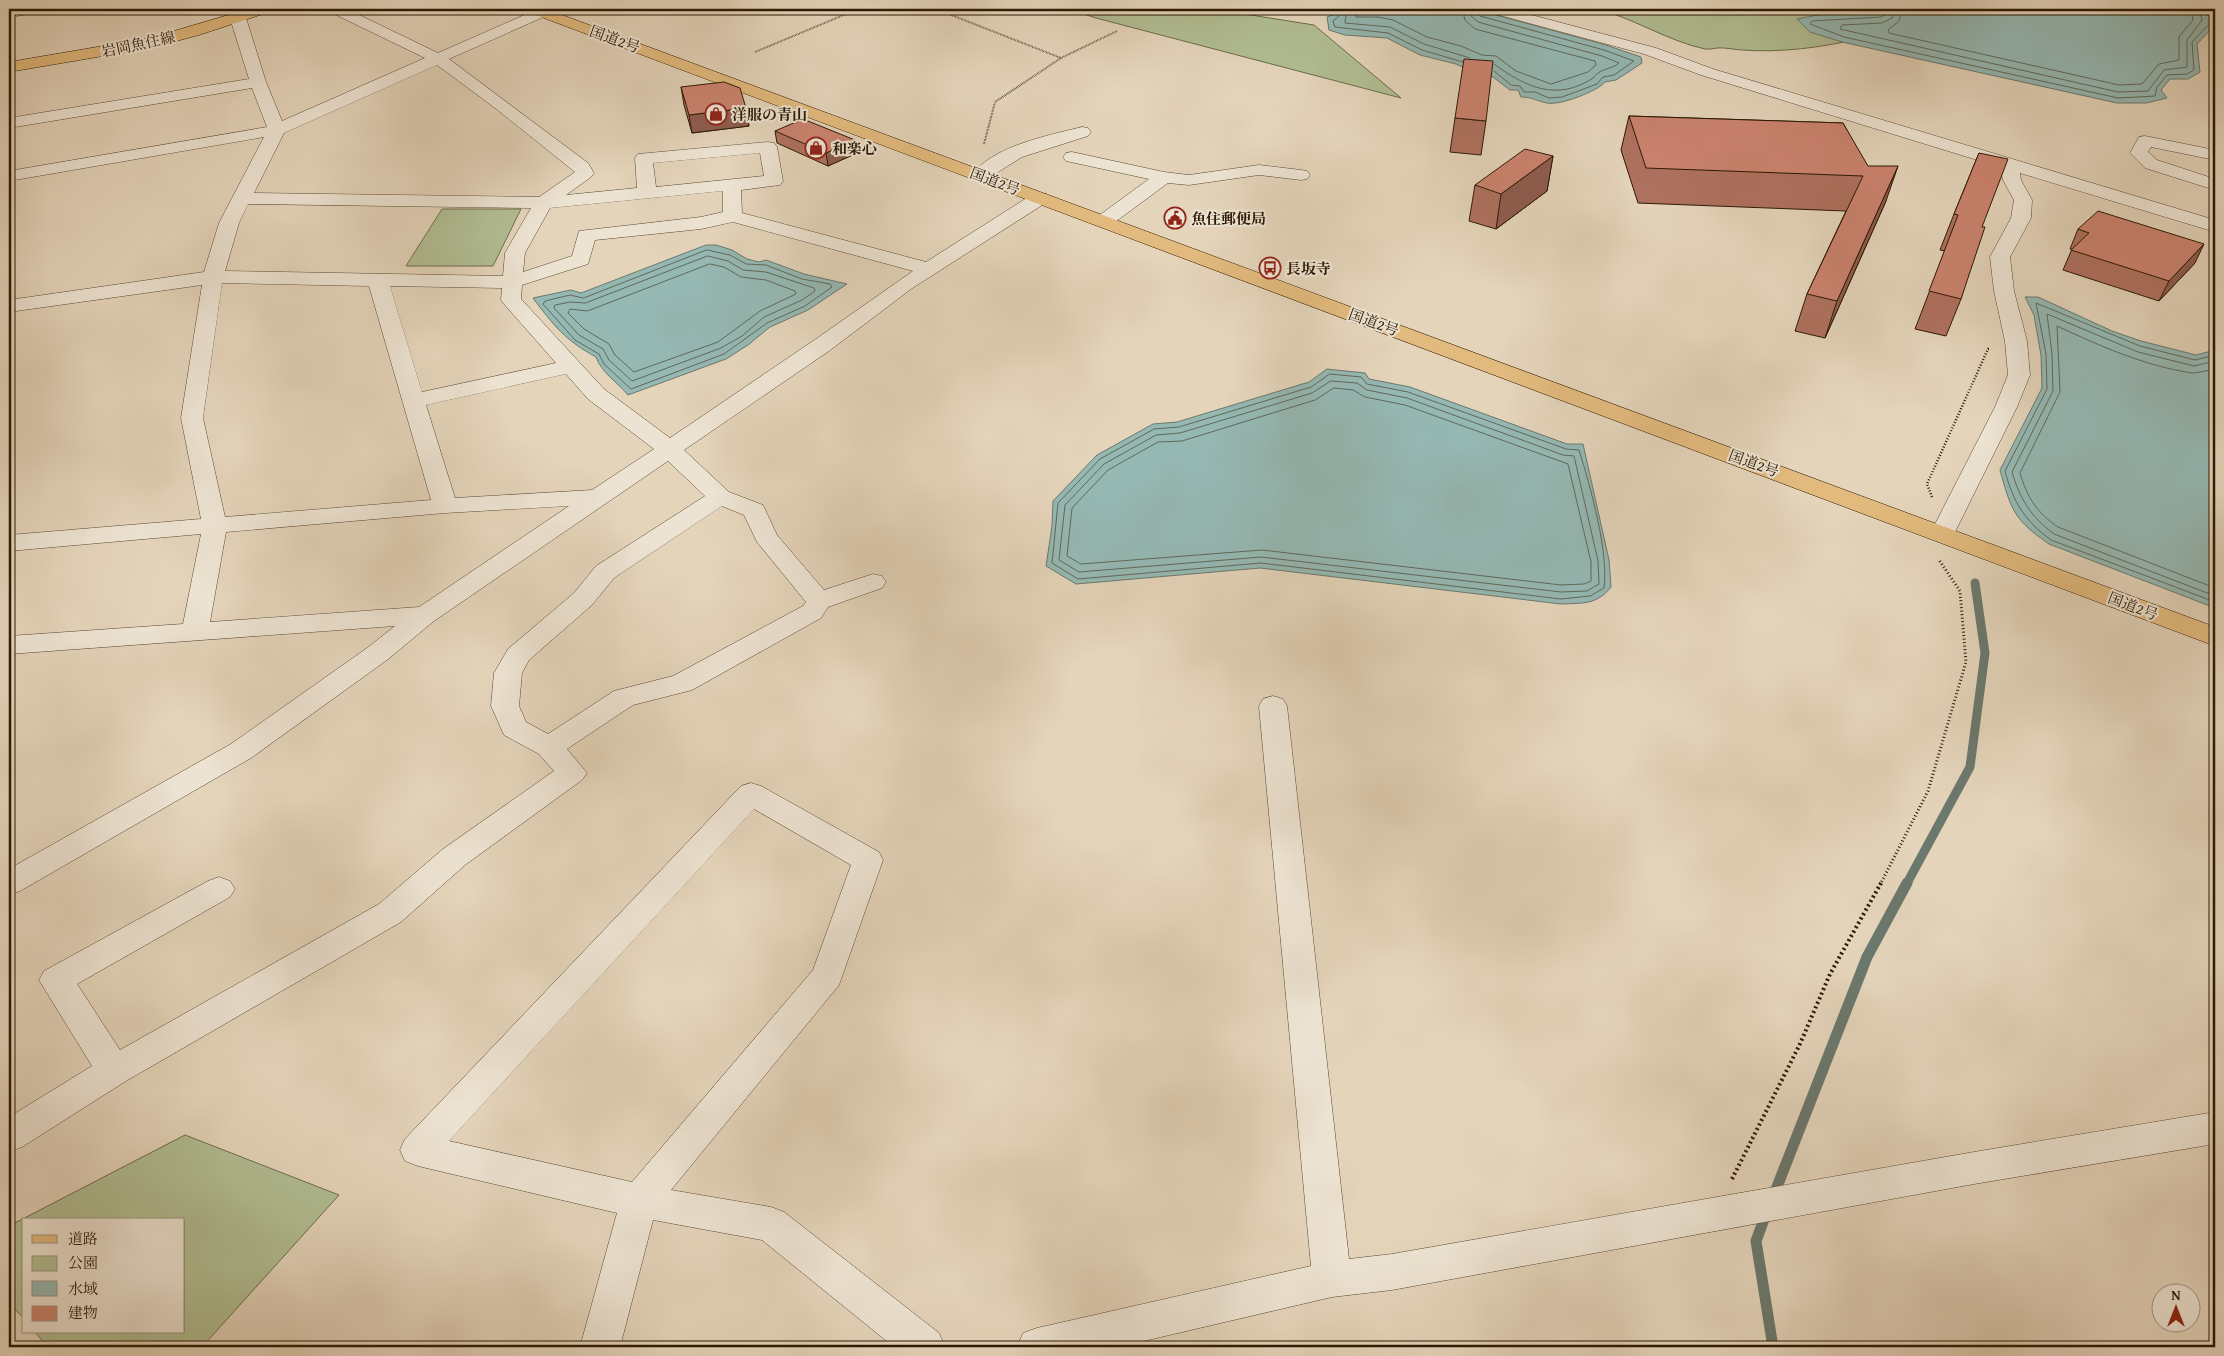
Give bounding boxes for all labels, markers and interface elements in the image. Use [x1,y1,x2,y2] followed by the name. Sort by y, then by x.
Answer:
[587,20,643,58] street label: 国道2号
[99,26,177,62] street label: 岩岡魚住線
[704,102,728,126] shop icon: 洋服の青山
[732,104,807,125] place label: 洋服の青山
[804,136,828,160] shop icon: 和楽心
[832,138,877,159] place label: 和楽心
[967,162,1023,200] street label: 国道2号
[1163,206,1187,230] public building icon: 魚住郵便局
[1191,208,1266,229] place label: 魚住郵便局
[1258,256,1282,280] bus stop icon: 長坂寺
[1286,258,1331,279] place label: 長坂寺
[1346,303,1402,341] street label: 国道2号
[1726,444,1782,482] street label: 国道2号
[2105,587,2161,625] street label: 国道2号
[22,1218,185,1334] legend
[68,1228,98,1249] text: 道路
[68,1252,98,1273] text: 公園
[68,1278,98,1299] text: 水域
[2152,1284,2202,1334] north arrow
[2171,1285,2181,1305] text: N
[68,1302,98,1323] text: 建物

